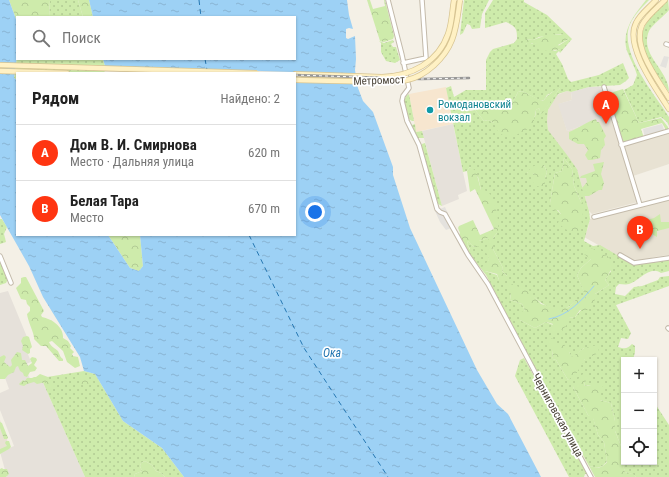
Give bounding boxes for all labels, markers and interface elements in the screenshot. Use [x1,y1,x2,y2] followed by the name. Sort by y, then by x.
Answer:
[16,16,296,60] search box
[30,27,52,49] icon: search
[62,29,101,47] text: Поиск
[353,73,405,88] street label: Метромост
[32,88,79,108] text: Рядом
[220,91,280,106] text: Найдено: 2
[593,91,619,124] pin: A
[438,98,511,124] place label: Ромодановский вокзал
[425,105,435,115] marker: Ромодановский вокзал
[70,136,197,154] text: Дом В. И. Смирнова
[41,145,49,160] text: A
[248,145,280,160] text: 620 m
[70,154,194,169] text: Место · Дальняя улица
[70,192,139,210] text: Белая Тара
[41,201,49,216] text: B
[248,201,280,216] text: 670 m
[305,202,325,222] your location
[70,210,104,225] text: Место
[627,216,653,249] pin: B
[323,346,341,360] water label: Ока
[621,357,657,465] map controls
[621,357,657,393] button: +
[529,371,586,459] street label: Черниговская улица
[621,393,657,429] button: −
[621,429,657,465] button: locate

